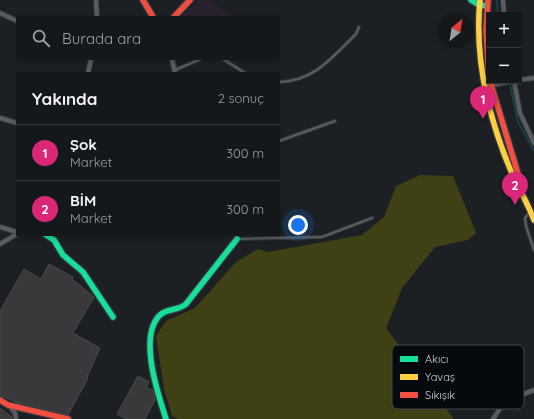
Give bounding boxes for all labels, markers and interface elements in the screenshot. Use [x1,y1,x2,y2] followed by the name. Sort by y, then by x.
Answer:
[438,12,474,48] north arrow
[486,12,522,84] map controls
[486,12,522,48] button: +
[16,16,280,60] search box
[30,27,52,49] icon: search
[62,29,141,48] text: Burada ara
[486,48,522,84] button: −
[470,86,496,119] pin: 1
[32,88,97,109] text: Yakında
[218,90,264,106] text: 2 sonuç
[70,135,97,154] text: Şok
[42,145,48,161] text: 1
[226,145,264,161] text: 300 m
[70,154,112,170] text: Market
[502,172,528,205] pin: 2
[70,191,96,210] text: BİM
[41,201,49,217] text: 2
[226,201,264,217] text: 300 m
[70,210,112,226] text: Market
[288,215,308,235] your location
[392,345,524,409] legend
[425,352,448,366] text: Akıcı
[425,370,455,384] text: Yavaş
[425,388,455,402] text: Sıkışık

